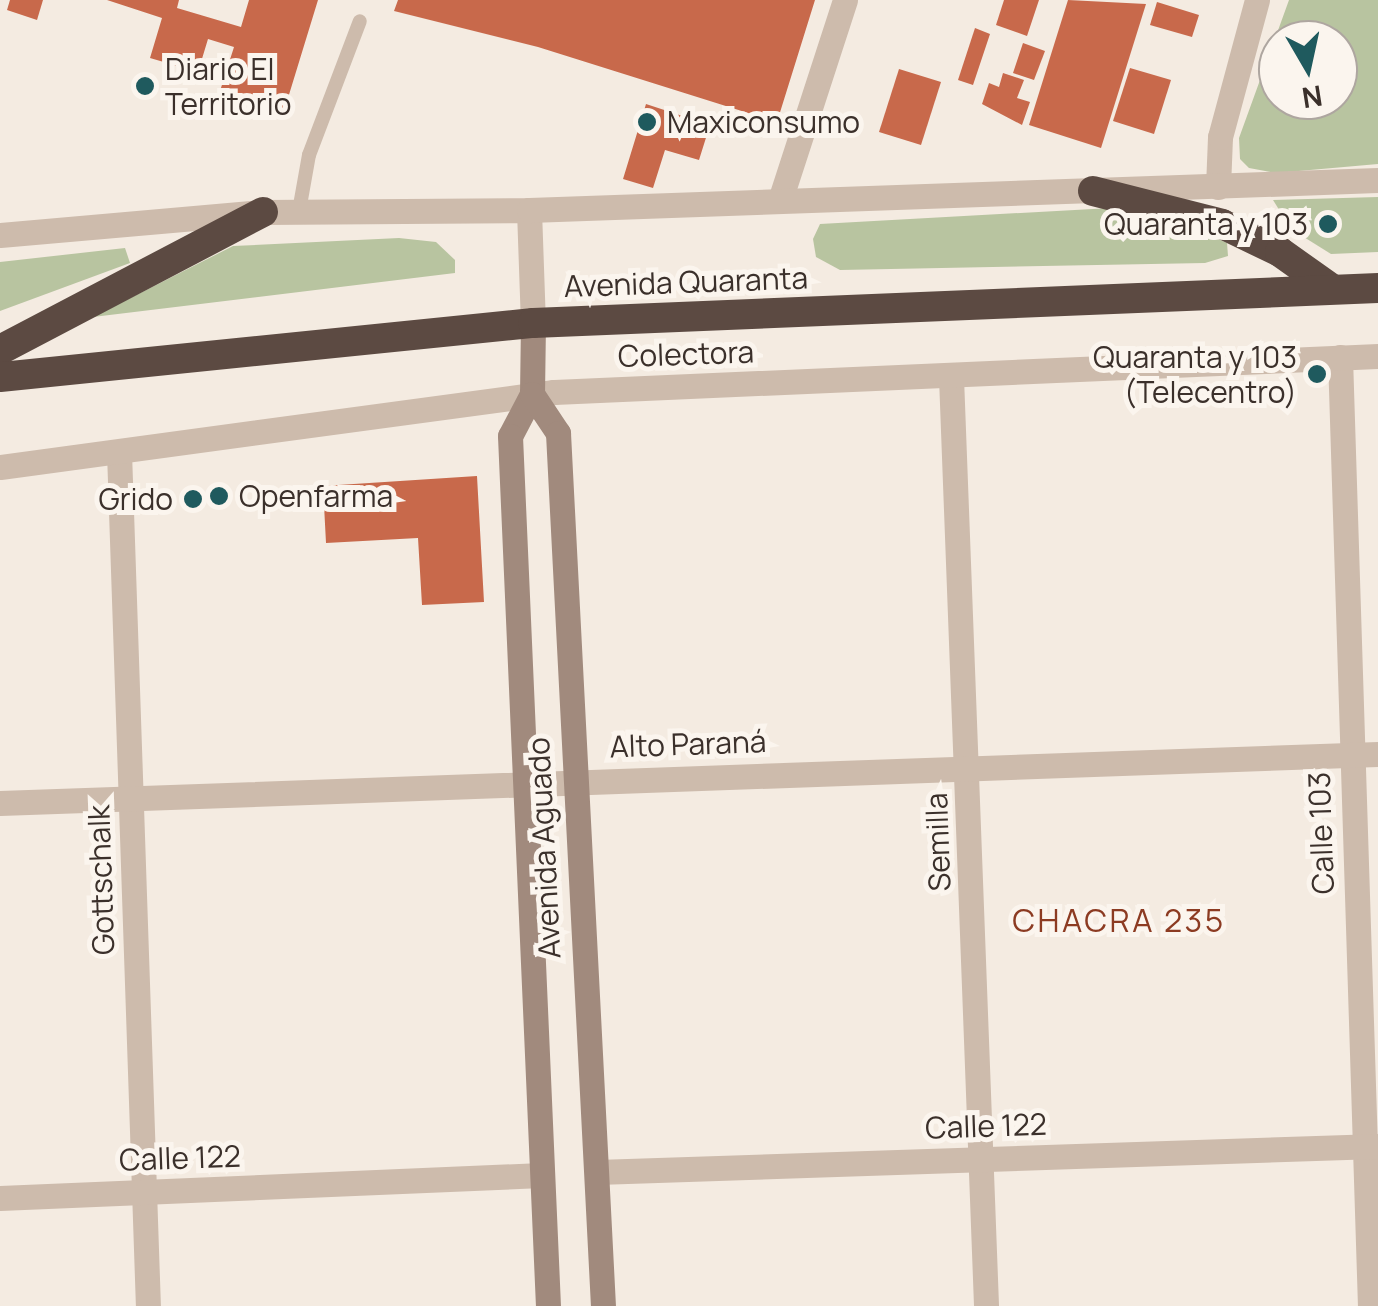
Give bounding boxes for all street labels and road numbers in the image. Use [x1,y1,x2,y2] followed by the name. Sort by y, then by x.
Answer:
[563,260,809,304] street label: Avenida Quaranta
[617,334,755,374] street label: Colectora
[609,723,767,765] street label: Alto Paraná
[520,736,568,960] street label: Avenida Aguado
[1301,771,1341,895] street label: Calle 103
[918,792,958,892] street label: Semilla
[80,804,122,956] street label: Gottschalk
[925,1106,1047,1146] street label: Calle 122
[119,1138,241,1178] street label: Calle 122

